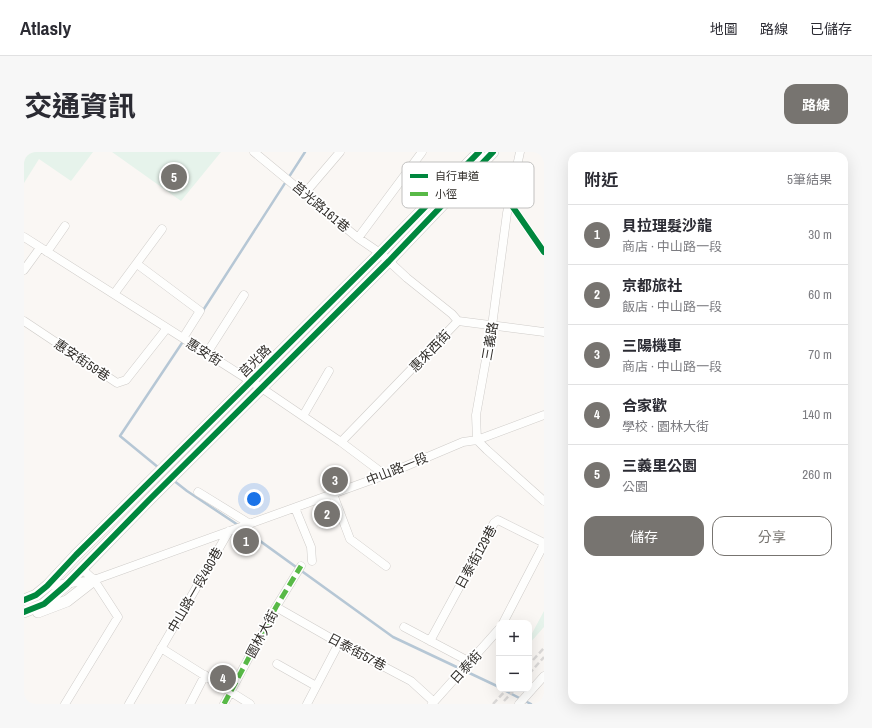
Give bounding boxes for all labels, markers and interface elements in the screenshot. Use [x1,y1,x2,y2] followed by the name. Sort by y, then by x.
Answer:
[20,15,71,41] text: Atlasly
[710,20,738,38] text: 地圖
[760,20,788,38] text: 路線
[810,20,852,38] text: 已儲存
[784,84,848,124] button: 路線
[24,87,136,125] text: 交通資訊
[161,162,187,192] pin: 5
[402,162,534,208] legend
[584,168,618,191] text: 附近
[435,169,479,183] text: 自行車道
[787,171,832,188] text: 5筆結果
[289,178,353,236] street label: 莒光路161巷
[435,187,457,201] text: 小徑
[622,215,712,236] text: 貝拉理髮沙龍
[594,226,600,243] text: 1
[808,226,832,243] text: 30 m
[622,238,722,255] text: 商店 · 中山路一段
[622,275,682,296] text: 京都旅社
[594,286,600,303] text: 2
[808,286,832,303] text: 60 m
[622,298,722,315] text: 飯店 · 中山路一段
[478,320,502,362] street label: 三義路
[406,326,454,376] street label: 惠來西街
[183,334,225,370] street label: 惠安街
[51,335,113,385] street label: 惠安街59巷
[622,335,682,356] text: 三陽機車
[235,341,275,381] street label: 莒光路
[594,346,600,363] text: 3
[808,346,832,363] text: 70 m
[622,358,722,375] text: 商店 · 中山路一段
[622,395,667,416] text: 合家歡
[594,406,600,423] text: 4
[802,406,832,423] text: 140 m
[622,418,709,435] text: 學校 · 園林大街
[364,449,430,489] street label: 中山路一段
[622,455,697,476] text: 三義里公園
[322,465,348,495] pin: 3
[594,466,600,483] text: 5
[802,466,832,483] text: 260 m
[622,478,648,495] text: 公園
[244,489,264,509] your location
[314,499,340,529] pin: 2
[584,516,704,556] button: 儲存
[712,516,832,556] button: 分享
[452,522,500,592] street label: 日泰街129巷
[233,526,259,556] pin: 1
[164,544,226,636] street label: 中山路一段480巷
[242,607,282,661] street label: 園林大街
[496,620,532,692] map controls
[496,620,532,656] button: +
[325,630,389,674] street label: 日泰街57巷
[447,647,485,687] street label: 日泰街
[496,656,532,692] button: −
[210,663,236,693] pin: 4

